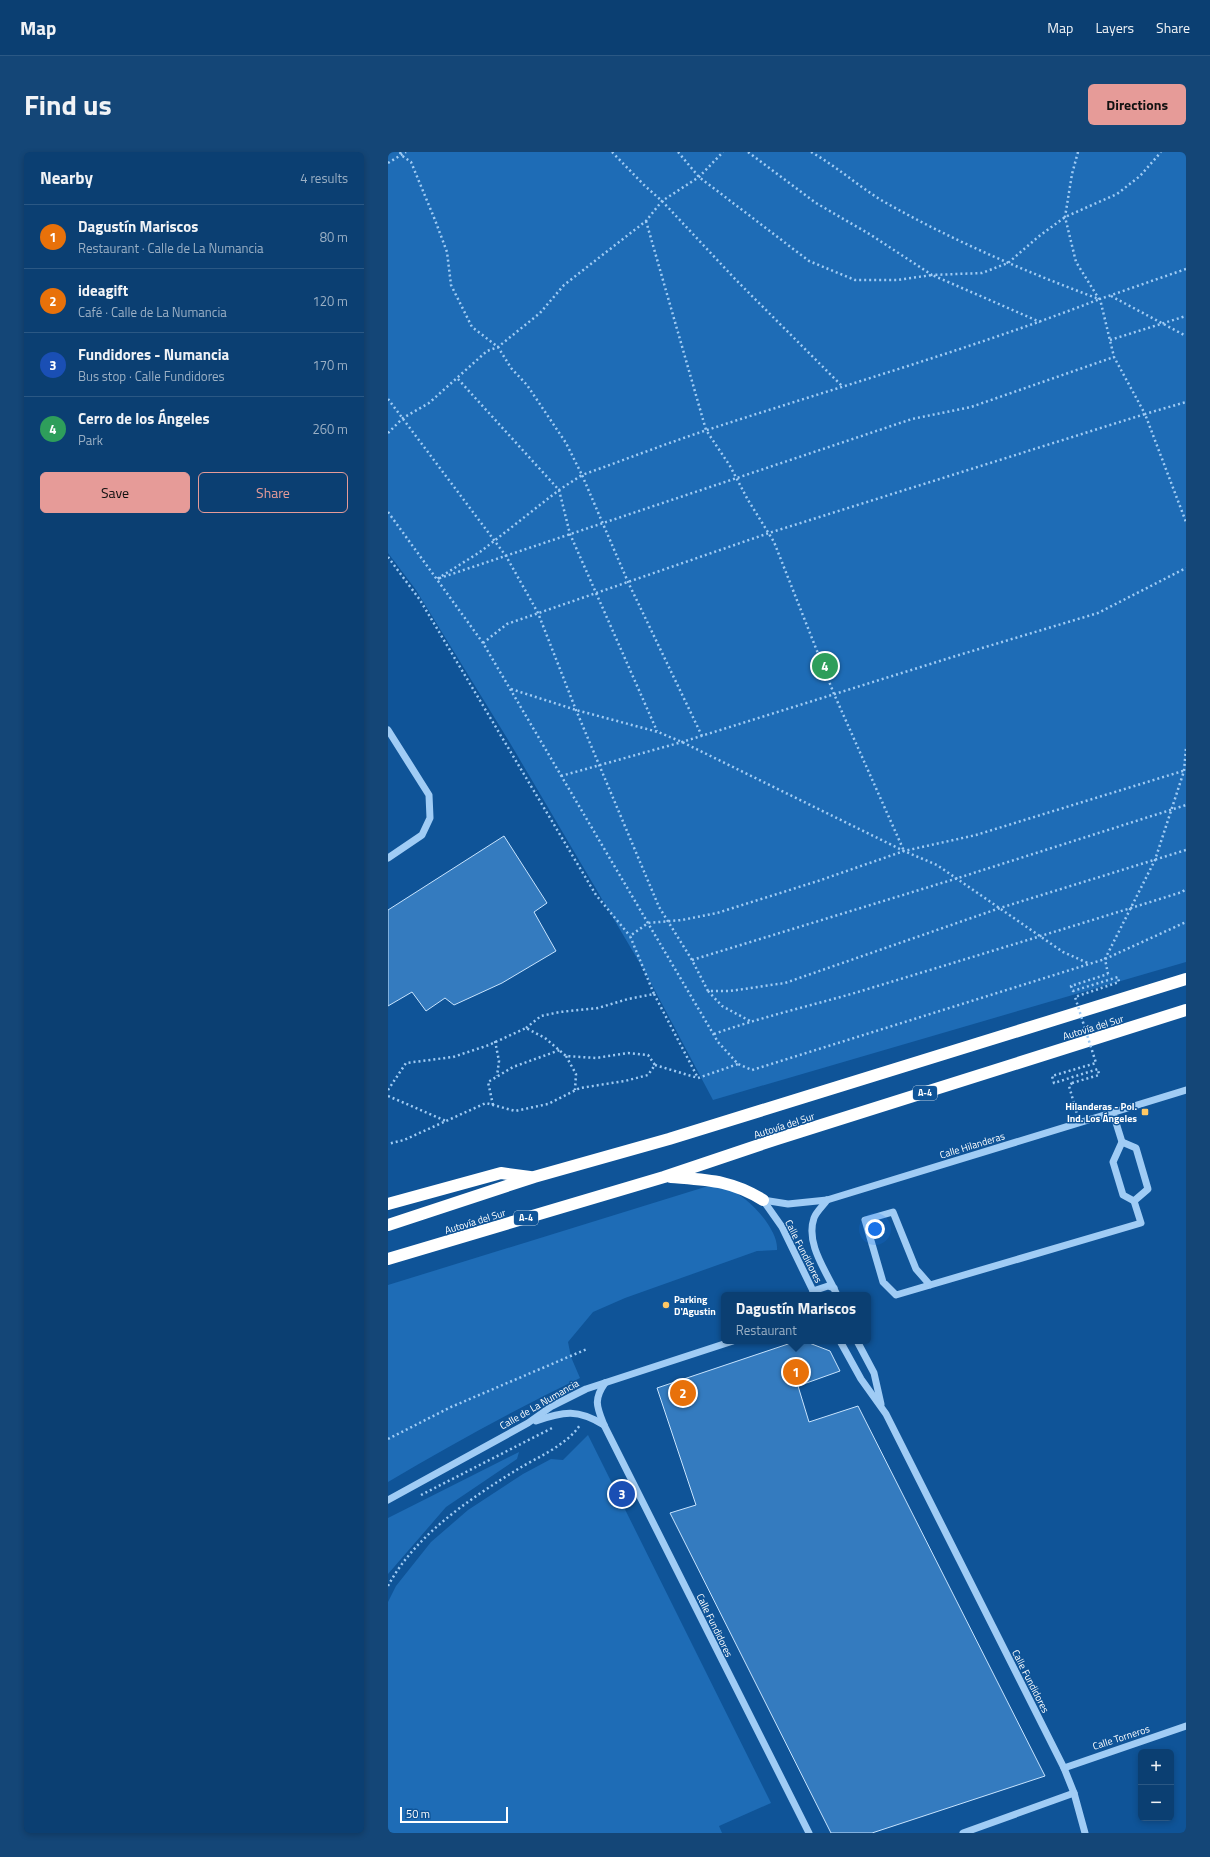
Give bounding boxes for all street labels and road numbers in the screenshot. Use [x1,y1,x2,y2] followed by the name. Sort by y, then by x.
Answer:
[1061,1011,1126,1044] street label: Autovía del Sur
[913,1086,937,1100] road number: A-4
[752,1108,817,1142] street label: Autovía del Sur
[938,1128,1007,1163] street label: Calle Hilanderas
[443,1205,508,1238] street label: Autovía del Sur
[514,1211,538,1225] road number: A-4
[781,1217,826,1286] street label: Calle Fundidores
[497,1376,582,1433] street label: Calle de La Numancia
[693,1591,737,1660] street label: Calle Fundidores
[1008,1647,1053,1716] street label: Calle Fundidores
[1091,1721,1152,1754] street label: Calle Torneros

